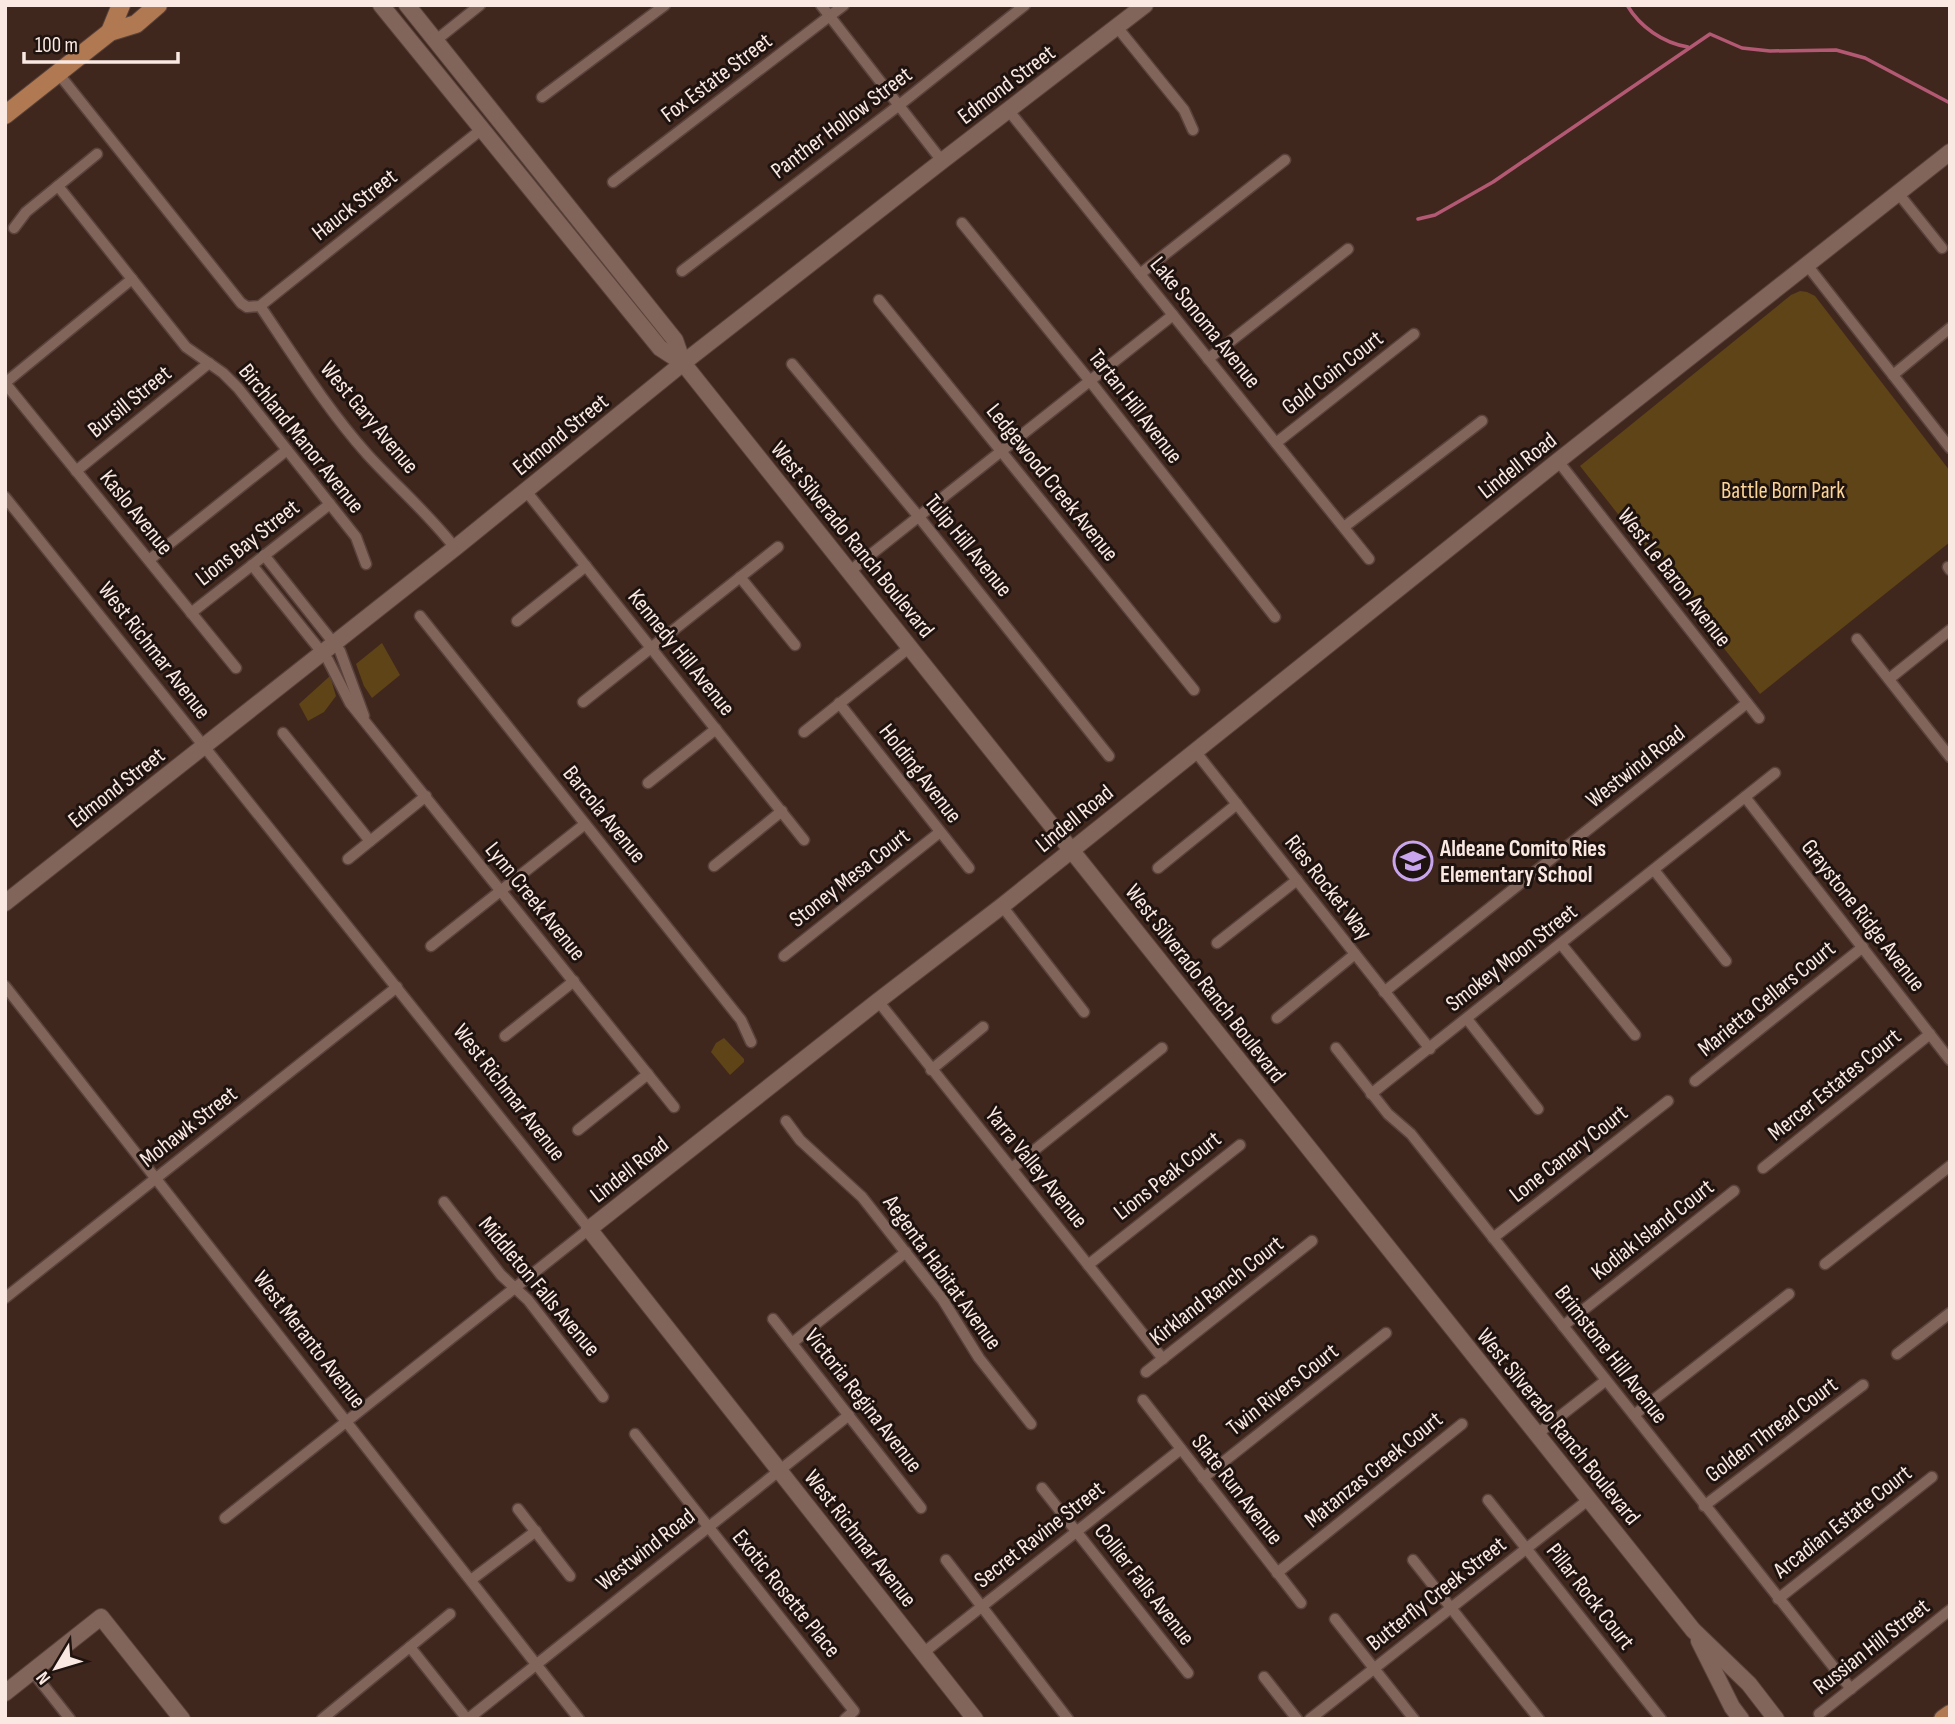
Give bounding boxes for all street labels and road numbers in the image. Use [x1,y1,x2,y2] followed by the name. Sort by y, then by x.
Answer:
[656,27,778,129] street label: Fox Estate Street
[952,39,1061,131] street label: Edmond Street
[766,61,917,185] street label: Panther Hollow Street
[306,163,403,247] street label: Hauck Street
[1144,251,1267,394] street label: Lake Sonoma Avenue
[1276,325,1389,421] street label: Gold Coin Court
[1082,344,1188,469] street label: Tartan Hill Avenue
[314,356,424,480] street label: West Gary Avenue
[232,358,370,519] street label: Birchland Manor Avenue
[82,360,177,444] street label: Bursill Street
[507,388,614,482] street label: Edmond Street
[980,398,1124,567] street label: Ledgewood Creek Avenue
[1473,426,1562,505] street label: Lindell Road
[764,436,940,644] street label: West Silverado Ranch Boulevard
[94,465,179,561] street label: Kaslo Avenue
[918,489,1018,603] street label: Tulip Hill Avenue
[190,494,305,592] street label: Lions Bay Street
[1611,503,1737,653] street label: West Le Baron Avenue
[92,576,217,725] street label: West Richmar Avenue
[622,584,741,722] street label: Kennedy Hill Avenue
[873,718,968,829] street label: Holding Avenue
[1581,720,1691,814] street label: Westwind Road
[63,741,170,834] street label: Edmond Street
[557,760,652,869] street label: Barcola Avenue
[1030,779,1119,859] street label: Lindell Road
[784,822,915,934] street label: Stoney Mesa Court
[1279,830,1378,946] street label: Ries Rocket Way
[1795,834,1931,997] street label: Graystone Ridge Avenue
[479,837,592,967] street label: Lynn Creek Avenue
[1119,879,1292,1089] street label: West Silverado Ranch Boulevard
[1440,898,1583,1018] street label: Smokey Moon Street
[1692,935,1841,1063] street label: Marietta Cellars Court
[447,1018,572,1167] street label: West Richmar Avenue
[1762,1023,1907,1147] street label: Mercer Estates Court
[134,1080,243,1173] street label: Mohawk Street
[1504,1099,1633,1209] street label: Lone Canary Court
[979,1101,1094,1234] street label: Yarra Valley Avenue
[1108,1125,1227,1226] street label: Lions Peak Court
[585,1130,674,1209] street label: Lindell Road
[1586,1173,1719,1286] street label: Kodiak Island Court
[876,1189,1008,1355] street label: Aegenta Habitat Avenue
[472,1211,606,1362] street label: Middleton Falls Avenue
[1144,1230,1289,1352] street label: Kirkland Ranch Court
[247,1265,372,1414] street label: West Meranto Avenue
[1549,1280,1674,1429] street label: Brimstone Hill Avenue
[798,1323,928,1478] street label: Victoria Regina Avenue
[1470,1323,1646,1531] street label: West Silverado Ranch Boulevard
[1221,1337,1344,1442] street label: Twin Rivers Court
[1700,1371,1843,1489] street label: Golden Thread Court
[1299,1406,1448,1534] street label: Matanzas Creek Court
[1185,1429,1289,1551] street label: Slate Run Avenue
[1767,1459,1917,1585] street label: Arcadian Estate Court
[798,1464,923,1613] street label: West Richmar Avenue
[969,1475,1110,1594] street label: Secret Ravine Street
[591,1503,701,1597] street label: Westwind Road
[1088,1518,1201,1651] street label: Collier Falls Avenue
[726,1524,846,1663] street label: Exotic Rosette Place
[1361,1531,1512,1657] street label: Butterfly Creek Street
[1540,1538,1640,1655] street label: Pillar Rock Court
[1808,1593,1935,1701] street label: Russian Hill Street

